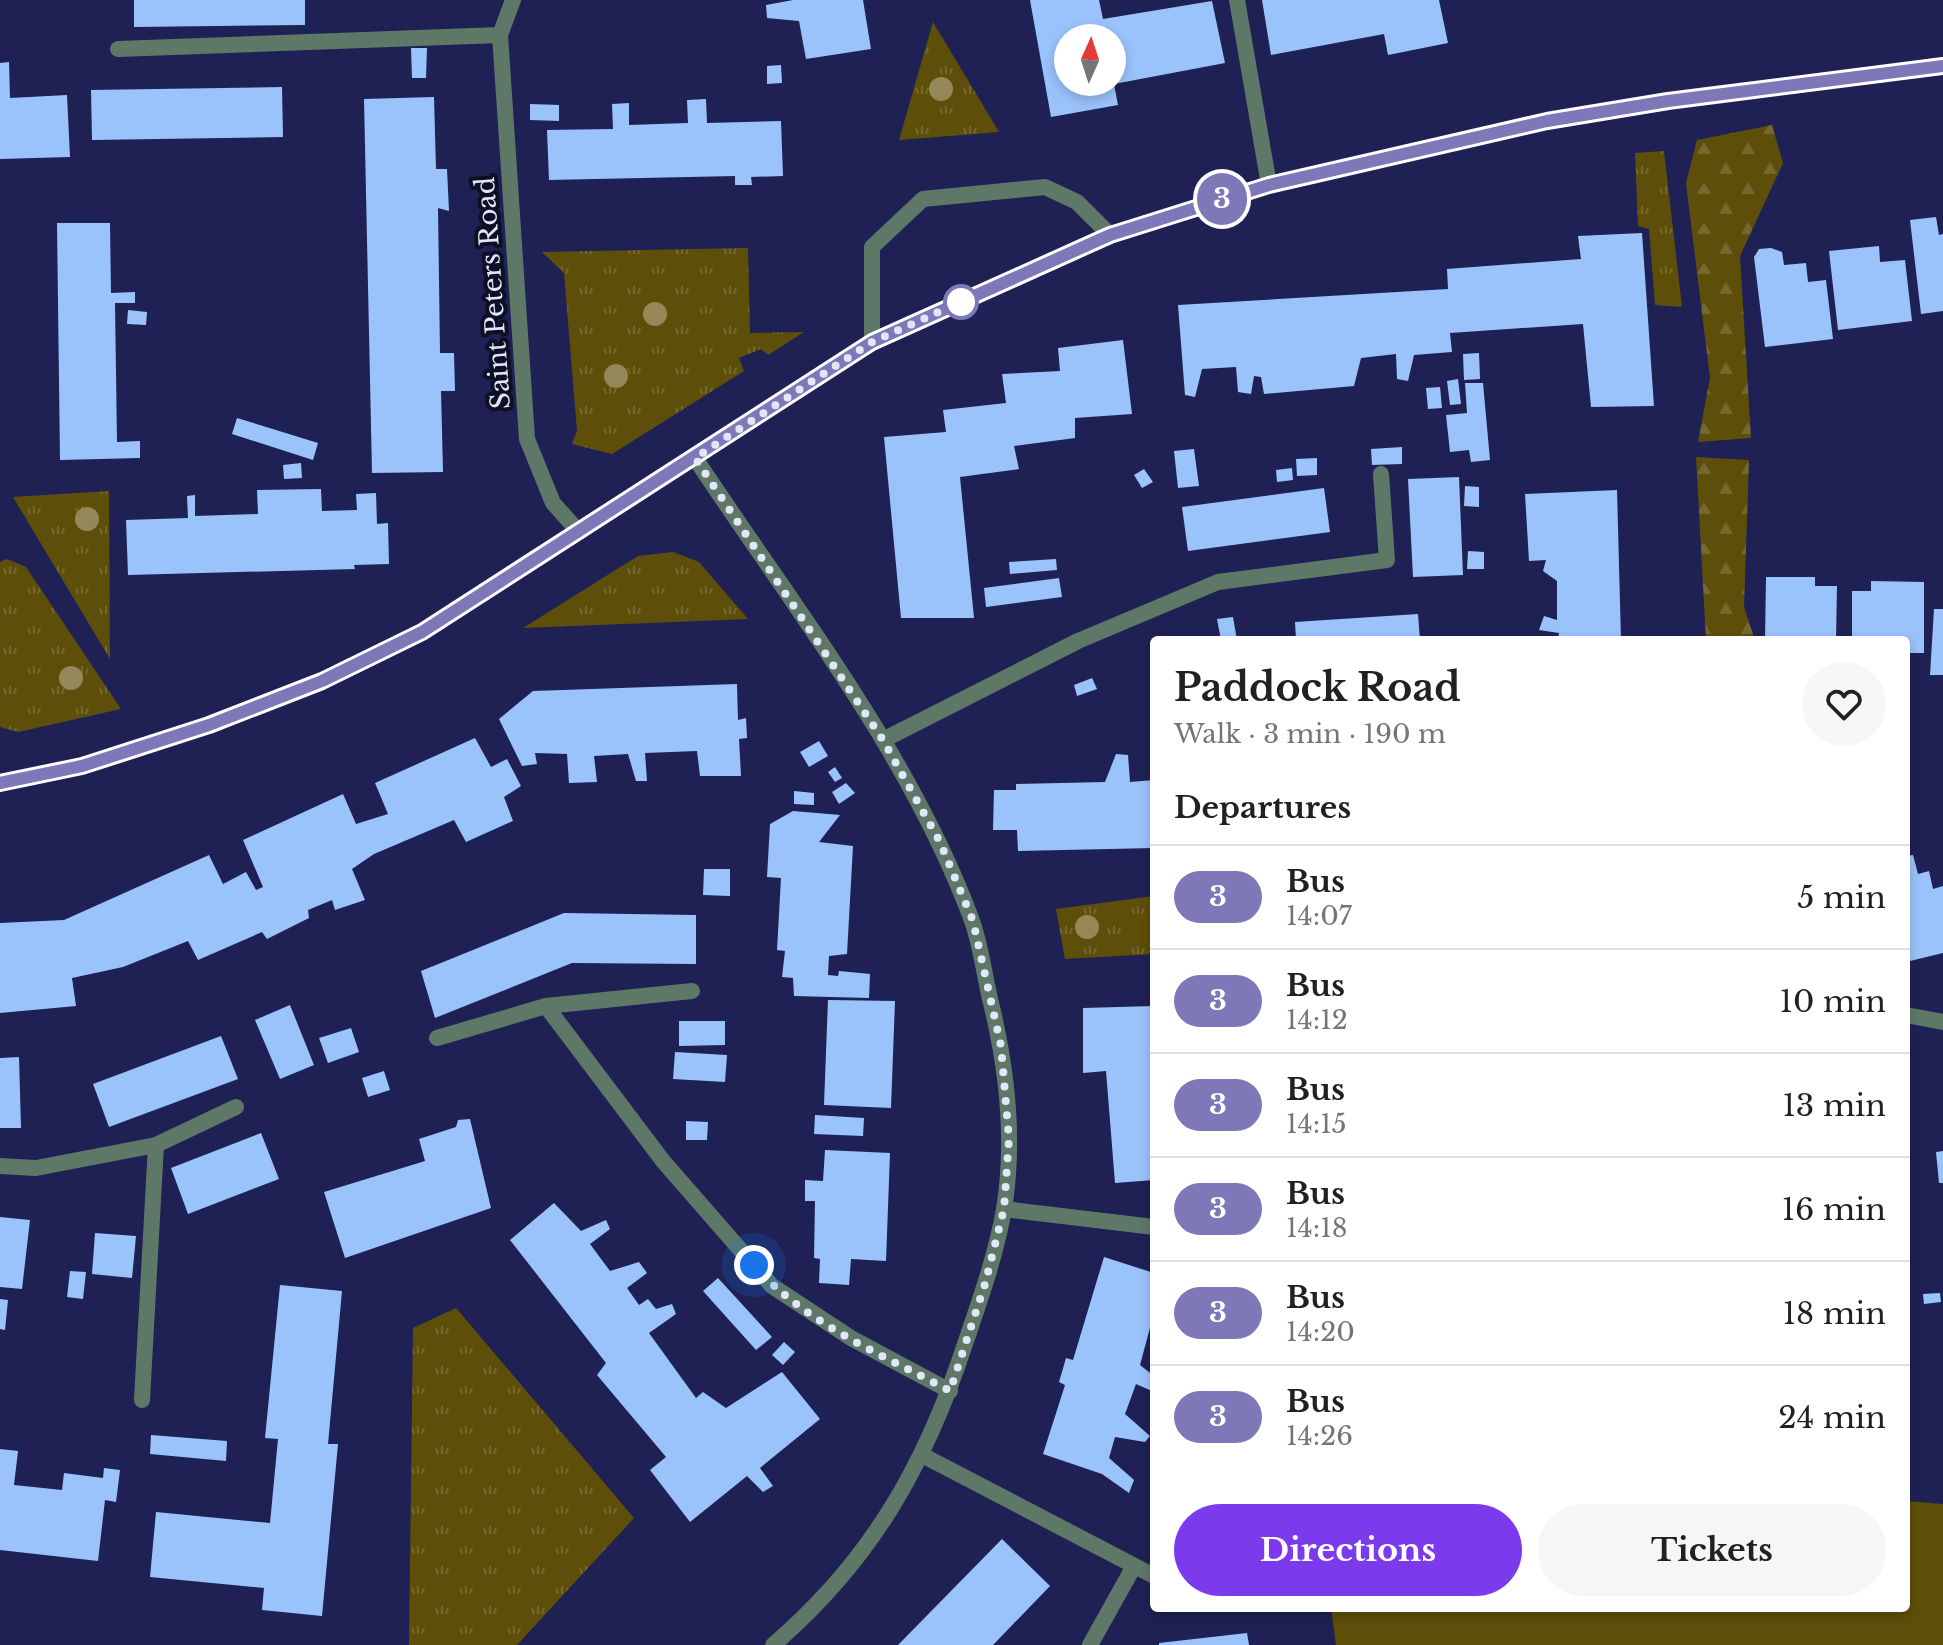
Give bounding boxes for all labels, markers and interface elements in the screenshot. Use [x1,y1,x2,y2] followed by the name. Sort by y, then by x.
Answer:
[1054,24,1126,96] north arrow
[1054,24,1126,96] map controls
[1196,173,1248,225] line badge: 3
[469,176,517,410] street label: Saint Peters Road
[1213,181,1231,216] text: 3
[944,285,978,319] unlabelled marker
[1802,662,1886,746] button: heart
[1174,664,1461,711] text: Paddock Road
[1174,718,1446,750] text: Walk · 3 min · 190 m
[1174,789,1351,826] text: Departures
[1286,863,1345,900] text: Bus
[1209,879,1227,914] text: 3
[1797,879,1886,916] text: 5 min
[1286,900,1352,932] text: 14:07
[1286,967,1345,1004] text: Bus
[1209,983,1227,1018] text: 3
[1780,983,1886,1020] text: 10 min
[1286,1004,1348,1036] text: 14:12
[1286,1071,1345,1108] text: Bus
[1209,1087,1227,1122] text: 3
[1782,1087,1886,1124] text: 13 min
[1286,1108,1347,1140] text: 14:15
[1286,1175,1345,1212] text: Bus
[1209,1191,1227,1226] text: 3
[1782,1191,1886,1228] text: 16 min
[1286,1212,1348,1244] text: 14:18
[734,1245,774,1285] your location
[1286,1279,1345,1316] text: Bus
[1209,1295,1227,1330] text: 3
[1783,1295,1886,1332] text: 18 min
[1286,1316,1355,1348] text: 14:20
[1286,1383,1345,1420] text: Bus
[1209,1399,1227,1434] text: 3
[1778,1399,1886,1436] text: 24 min
[1286,1420,1353,1452] text: 14:26
[1174,1504,1522,1596] button: Directions
[1538,1504,1886,1596] button: Tickets

